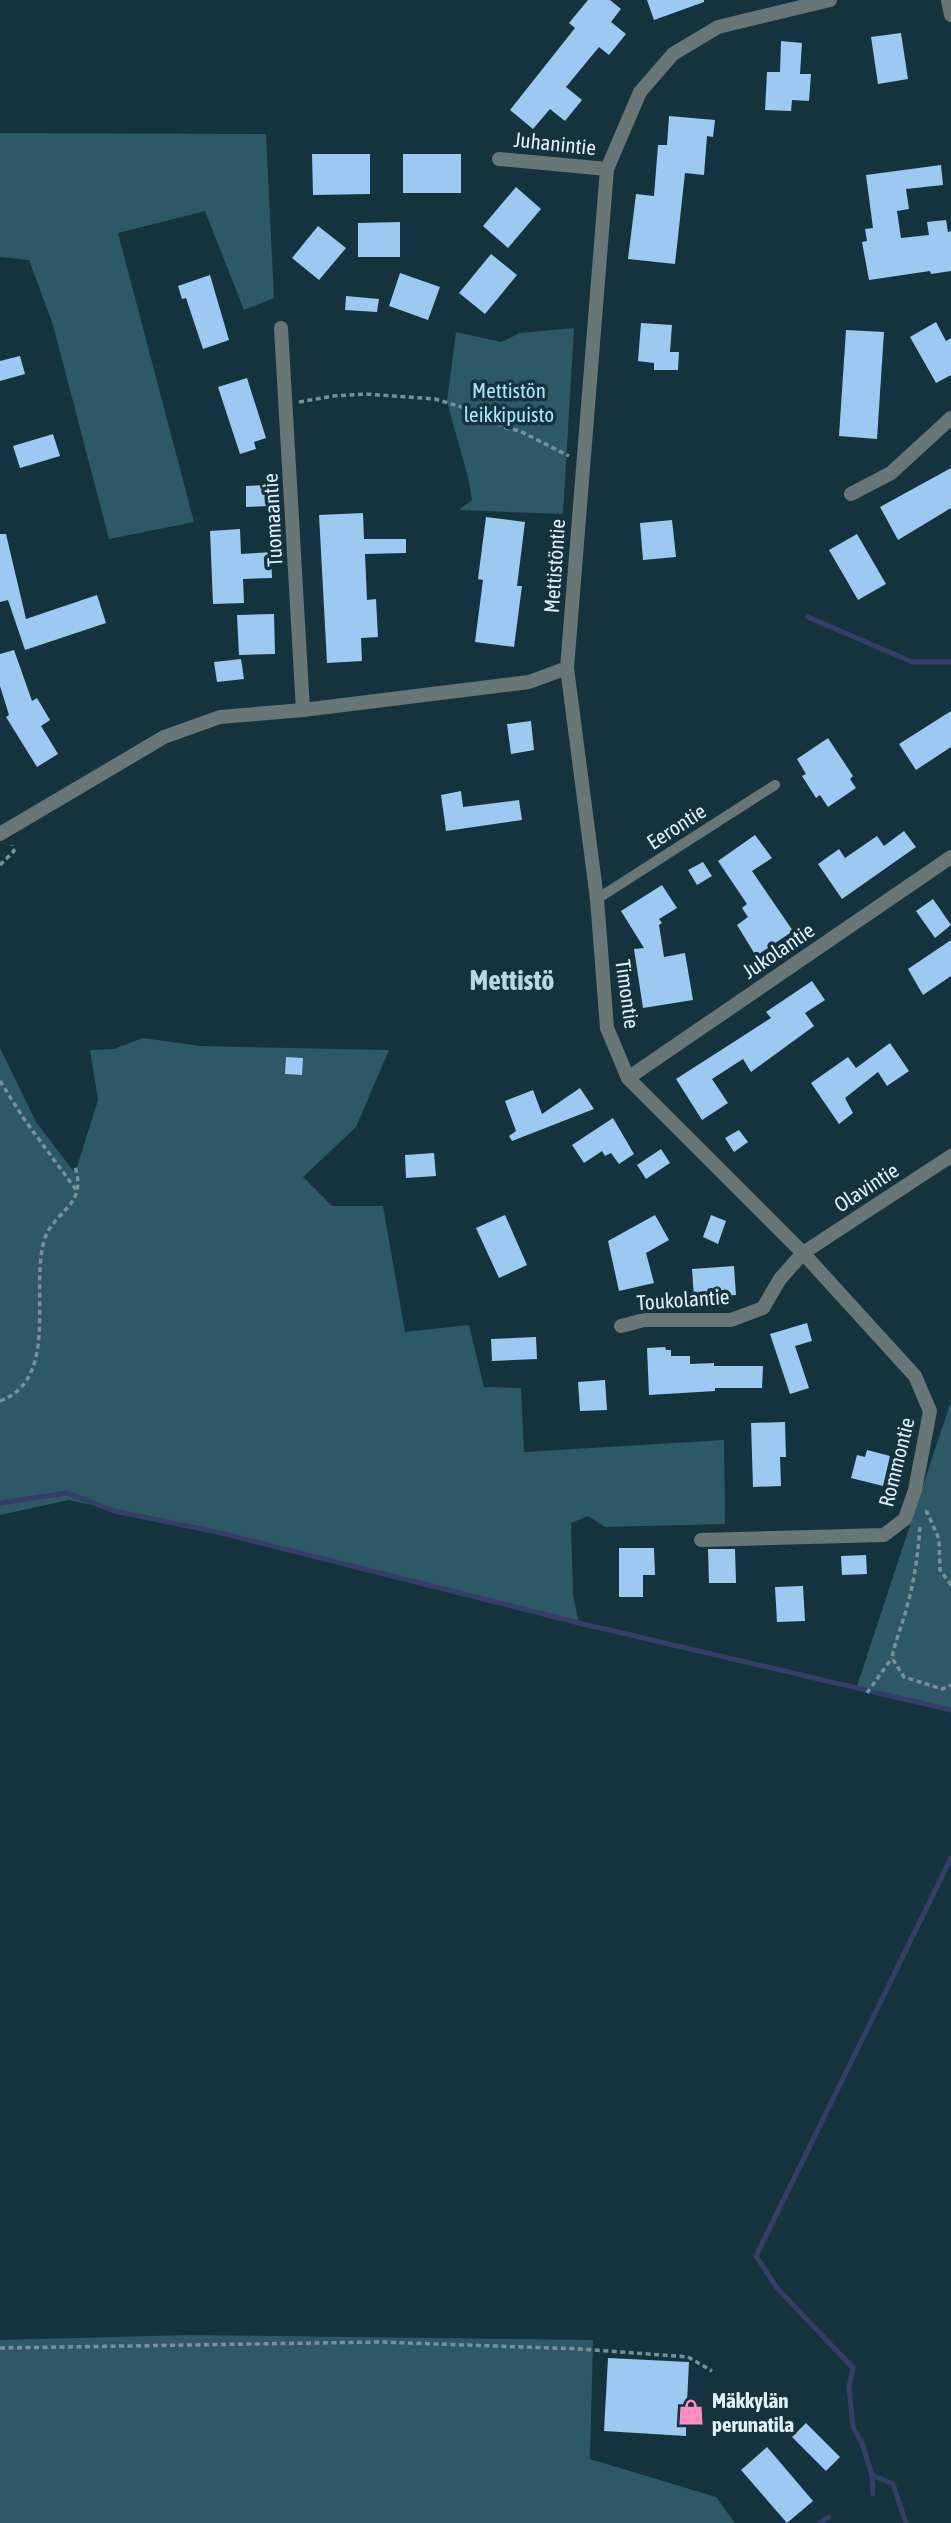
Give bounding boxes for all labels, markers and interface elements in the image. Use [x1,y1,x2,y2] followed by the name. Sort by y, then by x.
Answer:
[513,127,597,159] street label: Juhanintie
[464,378,554,426] park label: Mettistön leikkipuisto
[258,473,286,567] street label: Tuomaantie
[539,518,569,614] street label: Mettistöntie
[642,798,710,854] street label: Eerontie
[738,917,818,983] street label: Jukolantie
[611,958,645,1030] street label: Timontie
[470,964,554,996] district label: Mettistö
[829,1157,903,1217] street label: Olavintie
[636,1284,730,1314] street label: Toukolantie
[873,1415,919,1509] street label: Rommontie
[712,2388,794,2436] place label: Mäkkylän perunatila
[676,2397,706,2427] shop icon: Mäkkylän perunatila

